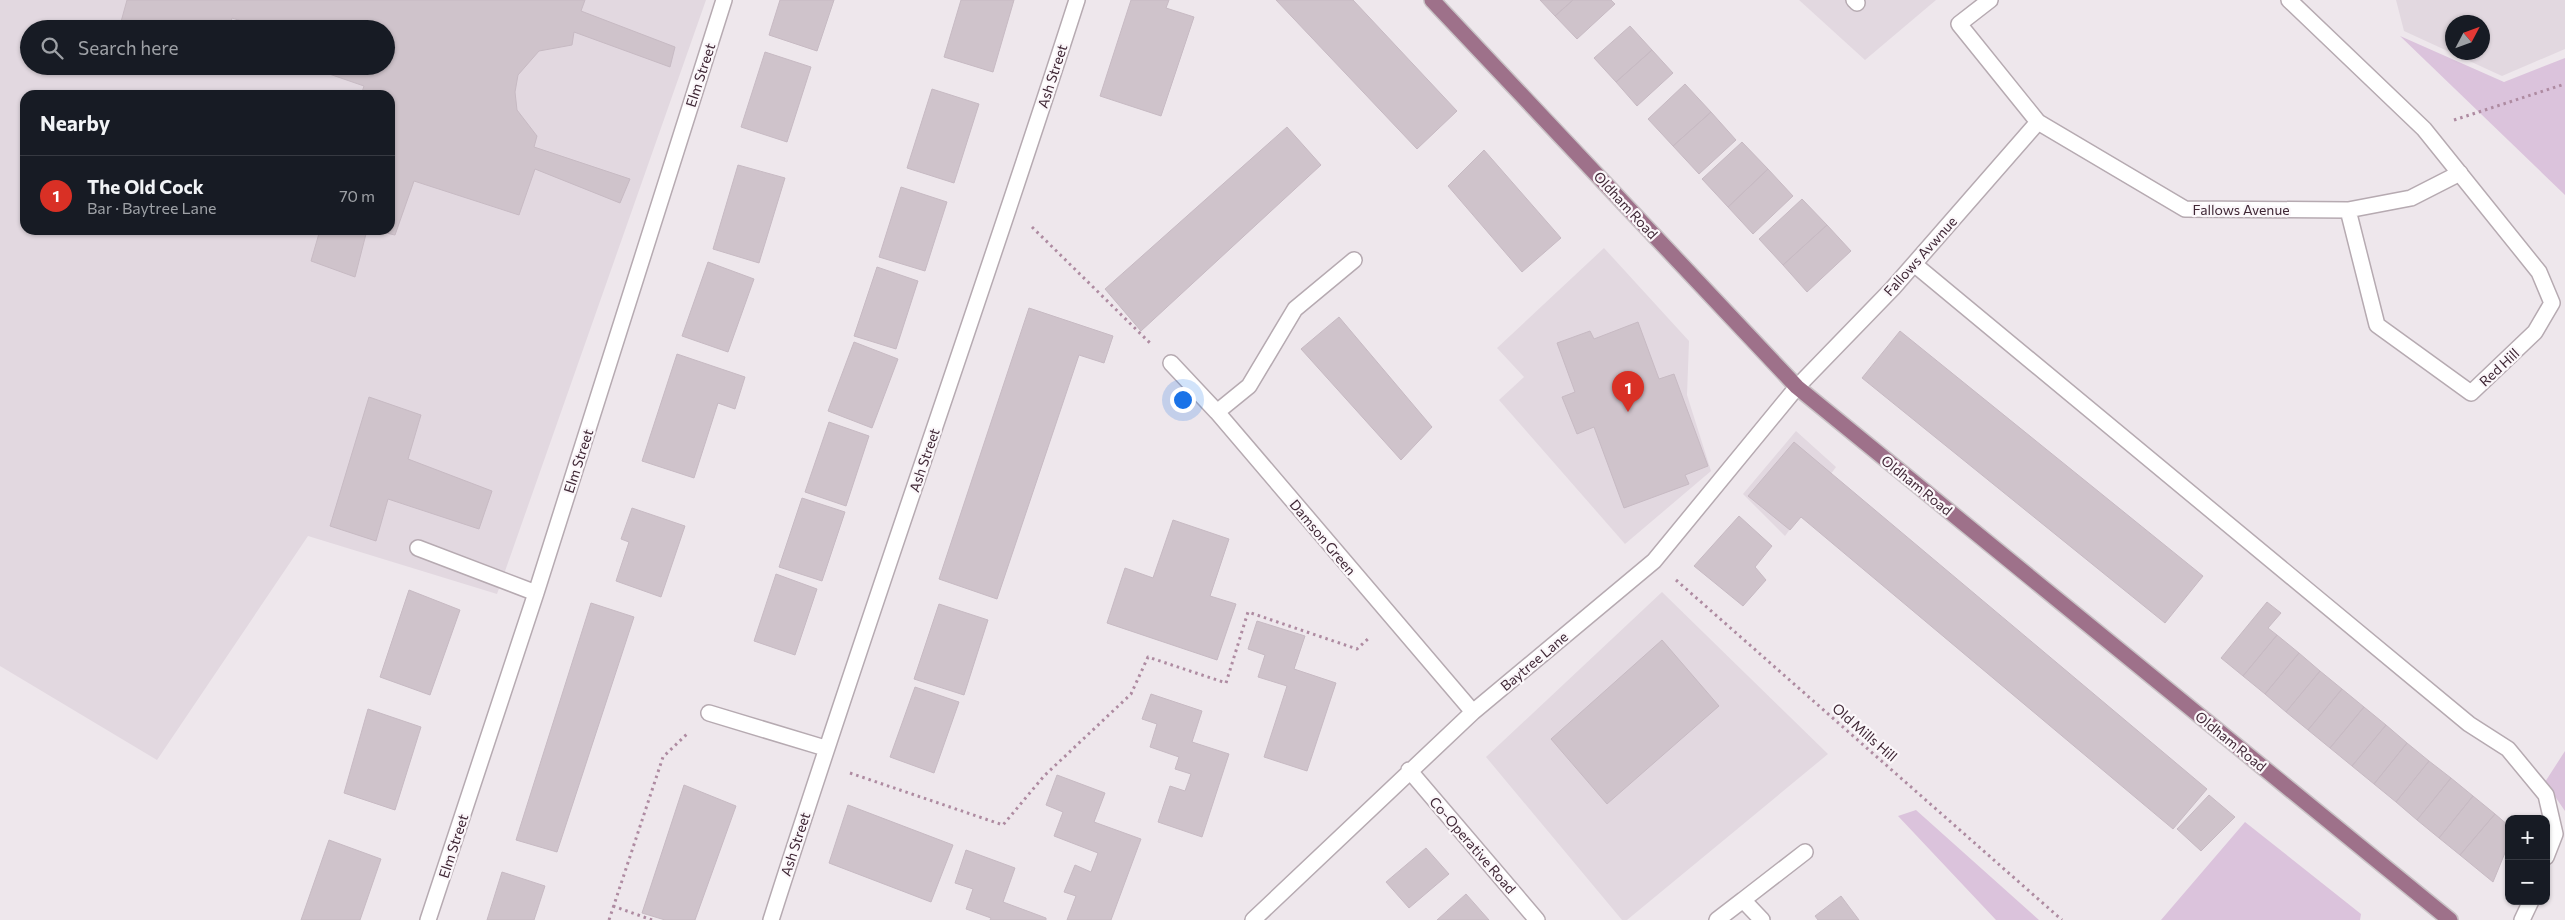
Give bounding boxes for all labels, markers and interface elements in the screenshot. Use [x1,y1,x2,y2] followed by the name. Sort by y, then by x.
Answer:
[2445,15,2490,60] north arrow
[20,20,395,75] search box
[38,34,66,62] icon: search
[78,36,178,59] text: Search here
[682,41,718,109] street label: Elm Street
[1034,42,1070,110] street label: Ash Street
[40,110,110,135] text: Nearby
[1590,168,1662,242] street label: Oldham Road
[87,175,204,198] text: The Old Cock
[52,186,60,205] text: 1
[339,186,375,205] text: 70 m
[87,198,217,217] text: Bar · Baytree Lane
[2192,201,2290,218] street label: Fallows Avenue
[1880,213,1960,299] street label: Fallows Avwnue
[2476,344,2522,390] street label: Red Hill
[1612,371,1644,412] pin: 1
[1170,387,1196,413] your location
[905,426,943,494] street label: Ash Street
[560,427,596,495] street label: Elm Street
[1878,451,1956,519] street label: Oldham Road
[1286,496,1360,578] street label: Damson Green
[1497,628,1571,694] street label: Baytree Lane
[1829,699,1901,765] street label: Old Mills Hill
[2192,707,2270,775] street label: Oldham Road
[1426,793,1520,897] street label: Co-Operative Road
[777,810,813,878] street label: Ash Street
[435,812,471,880] street label: Elm Street
[2505,815,2550,905] map controls
[2505,815,2550,860] button: +
[2505,860,2550,905] button: −

